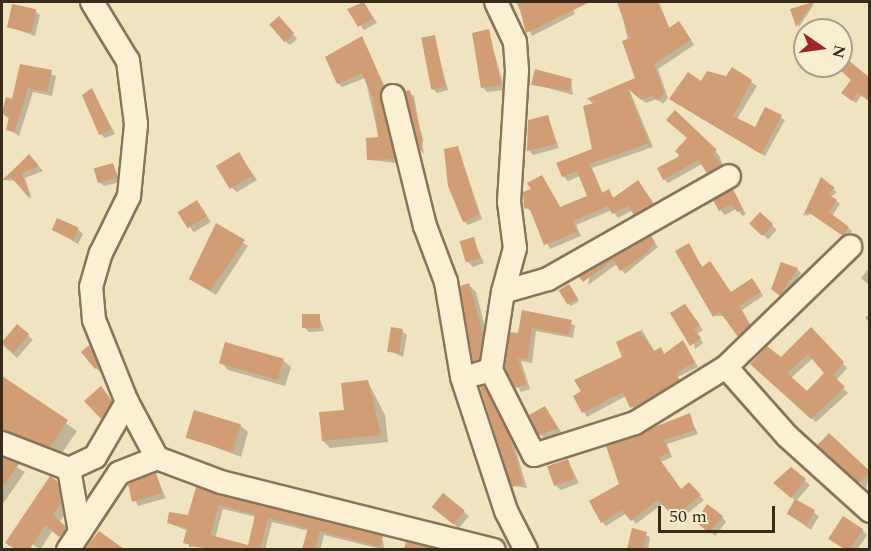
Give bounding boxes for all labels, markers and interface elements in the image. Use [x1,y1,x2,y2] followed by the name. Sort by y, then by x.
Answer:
[793,18,853,78] north arrow
[825,43,852,61] text: N
[661,494,778,532] scale bar
[669,503,707,530] text: 50 m

